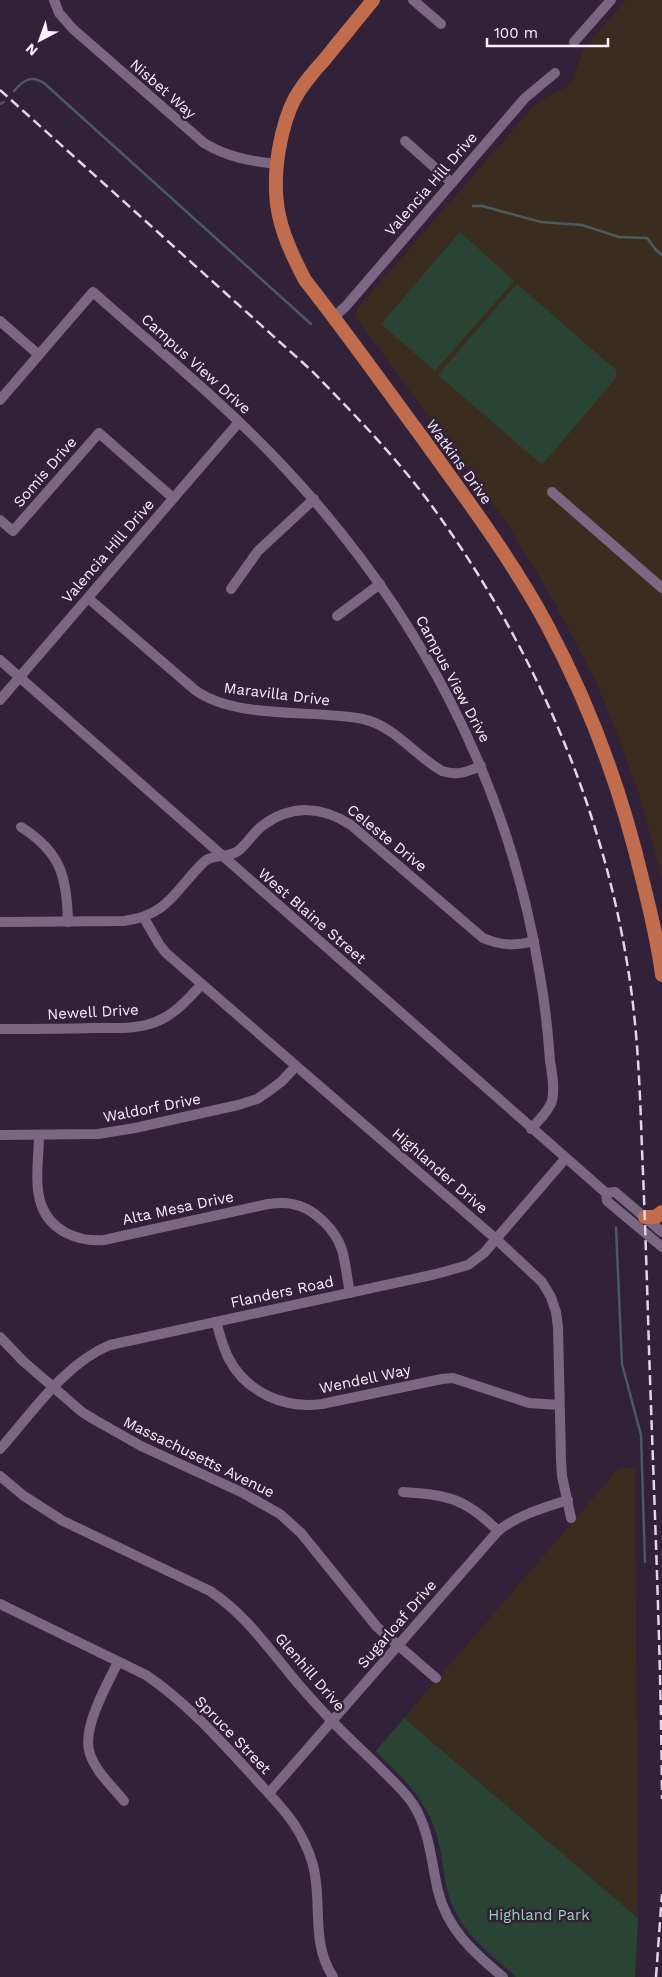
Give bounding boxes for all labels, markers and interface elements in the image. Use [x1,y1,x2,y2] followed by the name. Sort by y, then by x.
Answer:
[15,15,65,65] north arrow
[487,15,608,47] scale bar
[494,24,538,42] text: 100 m
[22,40,41,59] text: N
[126,56,200,123] street label: Nisbet Way
[381,128,481,240] street label: Valencia Hill Drive
[138,310,254,418] street label: Campus View Drive
[422,416,496,508] street label: Watkins Drive
[10,433,80,511] street label: Somis Drive
[58,495,158,607] street label: Valencia Hill Drive
[412,612,494,746] street label: Campus View Drive
[223,679,331,709] street label: Maravilla Drive
[343,800,431,876] street label: Celeste Drive
[254,864,370,968] street label: West Blaine Street
[47,1001,139,1023] street label: Newell Drive
[102,1090,202,1126] street label: Waldorf Drive
[388,1125,492,1217] street label: Highlander Drive
[121,1187,235,1229] street label: Alta Mesa Drive
[229,1272,335,1312] street label: Flanders Road
[318,1360,413,1397] street label: Wendell Way
[121,1413,277,1501] street label: Massachusetts Avenue
[354,1576,440,1672] street label: Sugarloaf Drive
[271,1629,349,1715] street label: Glenhill Drive
[191,1692,275,1778] street label: Spruce Street
[488,1906,590,1924] park label: Highland Park

